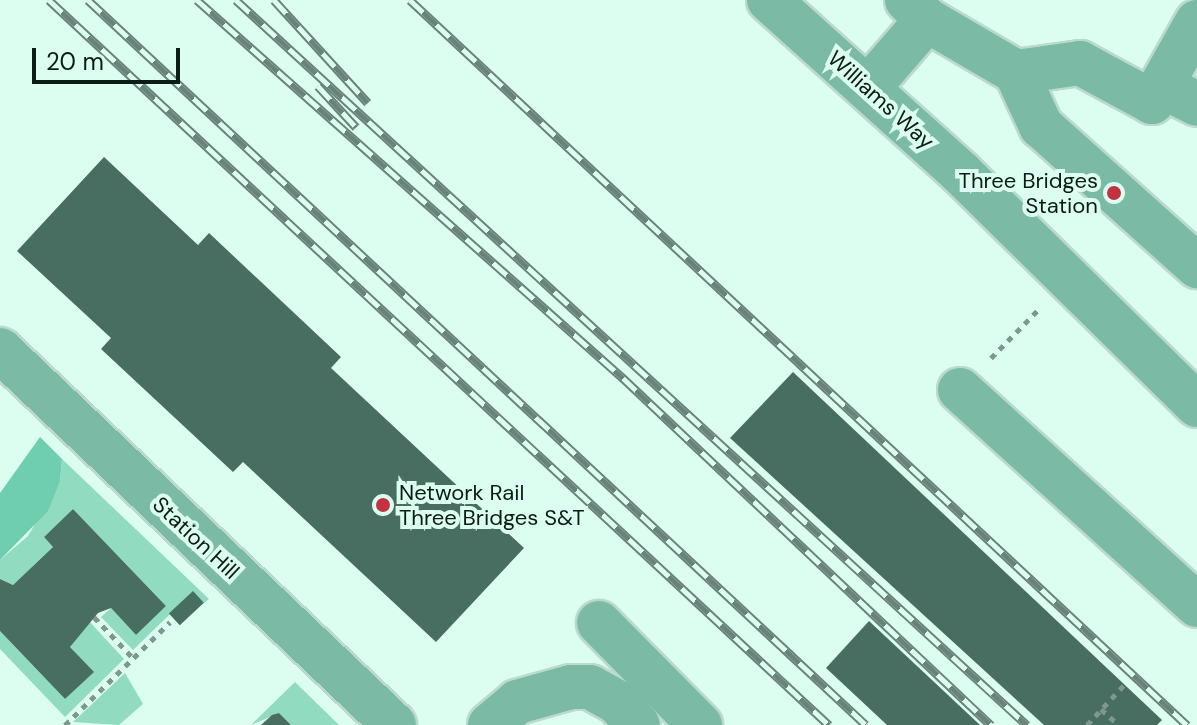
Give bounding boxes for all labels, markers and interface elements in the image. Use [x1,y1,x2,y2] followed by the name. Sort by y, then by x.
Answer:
[36,32,184,82] scale bar
[822,45,940,155] street label: Williams Way
[46,46,104,77] text: 20 m
[959,167,1098,218] place label: Three Bridges Station
[1105,184,1123,202] marker: Three Bridges Station
[399,479,585,530] place label: Network Rail Three Bridges S&T
[147,491,245,585] street label: Station Hill
[374,496,392,514] marker: Network Rail Three Bridges S&T

